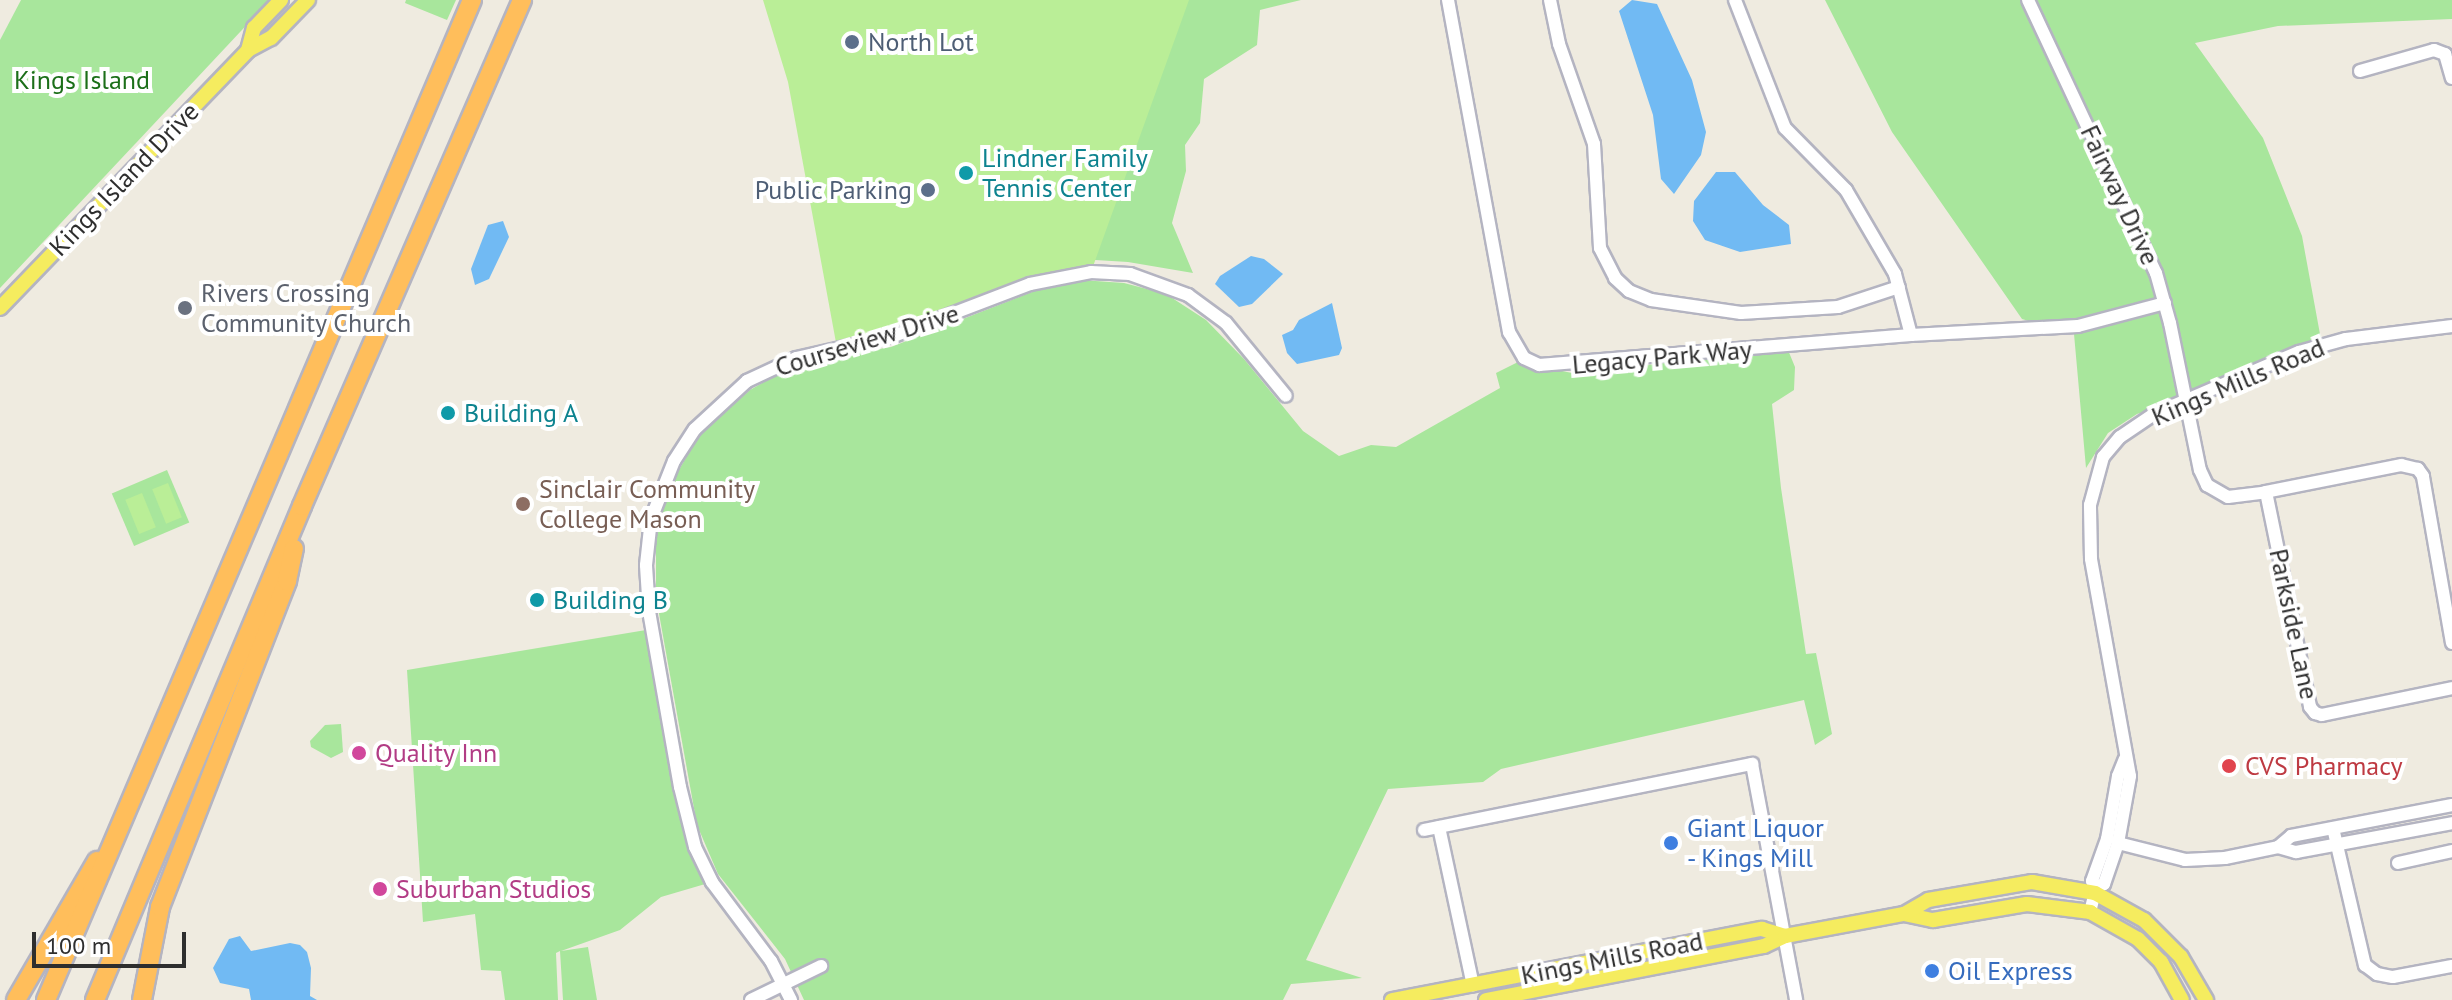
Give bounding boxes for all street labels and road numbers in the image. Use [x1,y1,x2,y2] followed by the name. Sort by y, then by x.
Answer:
[43,96,205,262] street label: Kings Island Drive
[2074,120,2166,270] street label: Fairway Drive
[771,297,963,383] street label: Courseview Drive
[2147,332,2329,432] street label: Kings Mills Road
[1570,334,1754,380] street label: Legacy Park Way
[2263,546,2325,702] street label: Parkside Lane
[1518,925,1706,991] street label: Kings Mills Road

